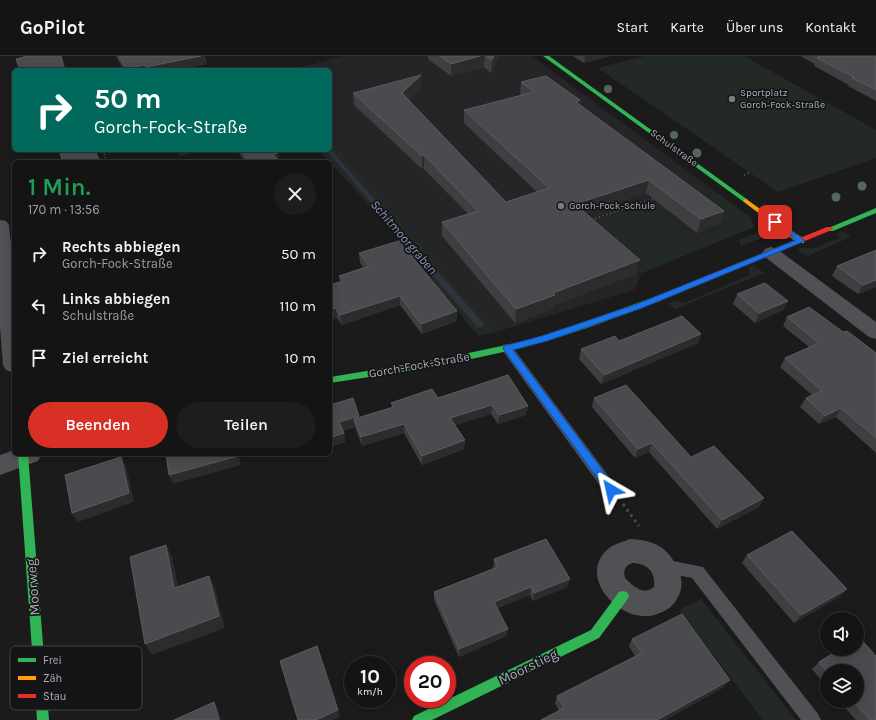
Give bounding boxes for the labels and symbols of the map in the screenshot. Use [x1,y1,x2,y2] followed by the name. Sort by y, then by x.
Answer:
[740,87,825,111] place label: Sportplatz Gorch-Fock-Straße
[727,94,737,104] marker: Sportplatz Gorch-Fock-Straße
[648,127,700,169] street label: Schulstraße
[368,197,440,277] water label: Schitmoorgraben
[569,200,655,212] place label: Gorch-Fock-Schule
[556,201,566,211] marker: Gorch-Fock-Schule
[758,205,792,239] pin
[368,349,470,381] street label: Gorch-Fock-Straße
[590,469,632,511] position arrow
[23,558,43,616] street label: Moorweg
[495,645,561,689] street label: Moorstieg
[10,646,142,710] legend
[43,654,62,667] text: Frei
[404,656,456,708] speed limit sign: 20
[43,672,62,685] text: Zäh
[43,690,67,703] text: Stau

